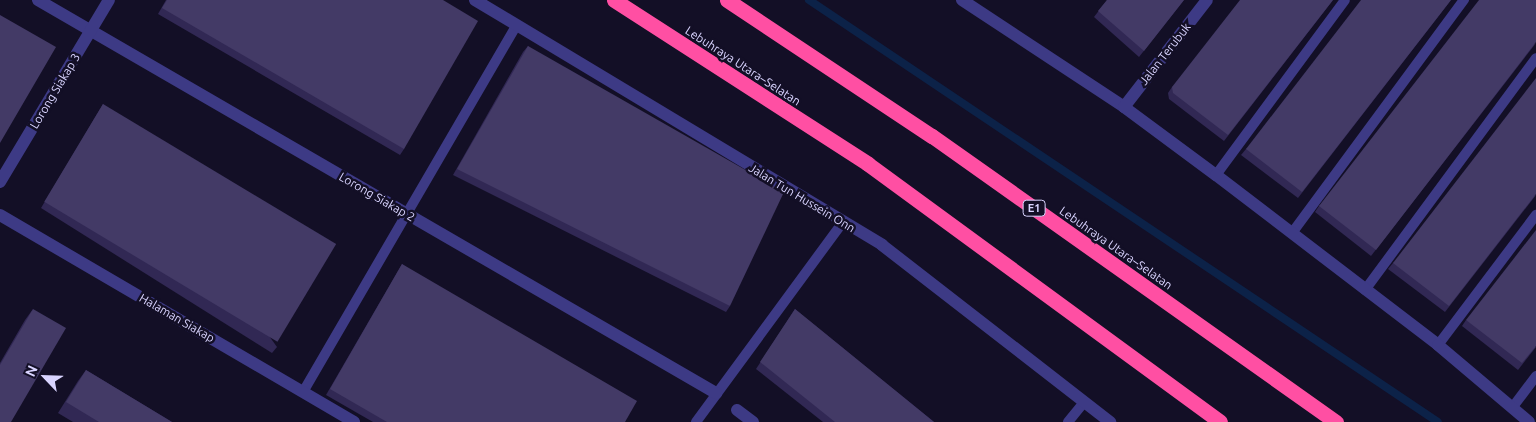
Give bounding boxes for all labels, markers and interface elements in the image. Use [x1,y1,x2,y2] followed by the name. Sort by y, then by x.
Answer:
[1136,20,1194,88] street label: Jalan Terubuk
[683,23,803,109] street label: Lebuhraya Utara–Selatan
[27,51,83,131] street label: Lorong Siakap 3
[746,161,858,235] street label: Jalan Tun Hussein Onn
[336,169,418,225] street label: Lorong Siakap 2
[1022,200,1046,217] road number: E1
[1057,204,1175,292] street label: Lebuhraya Utara–Selatan
[137,291,217,345] street label: Halaman Siakap
[20,352,70,402] north arrow
[22,363,41,379] text: N

